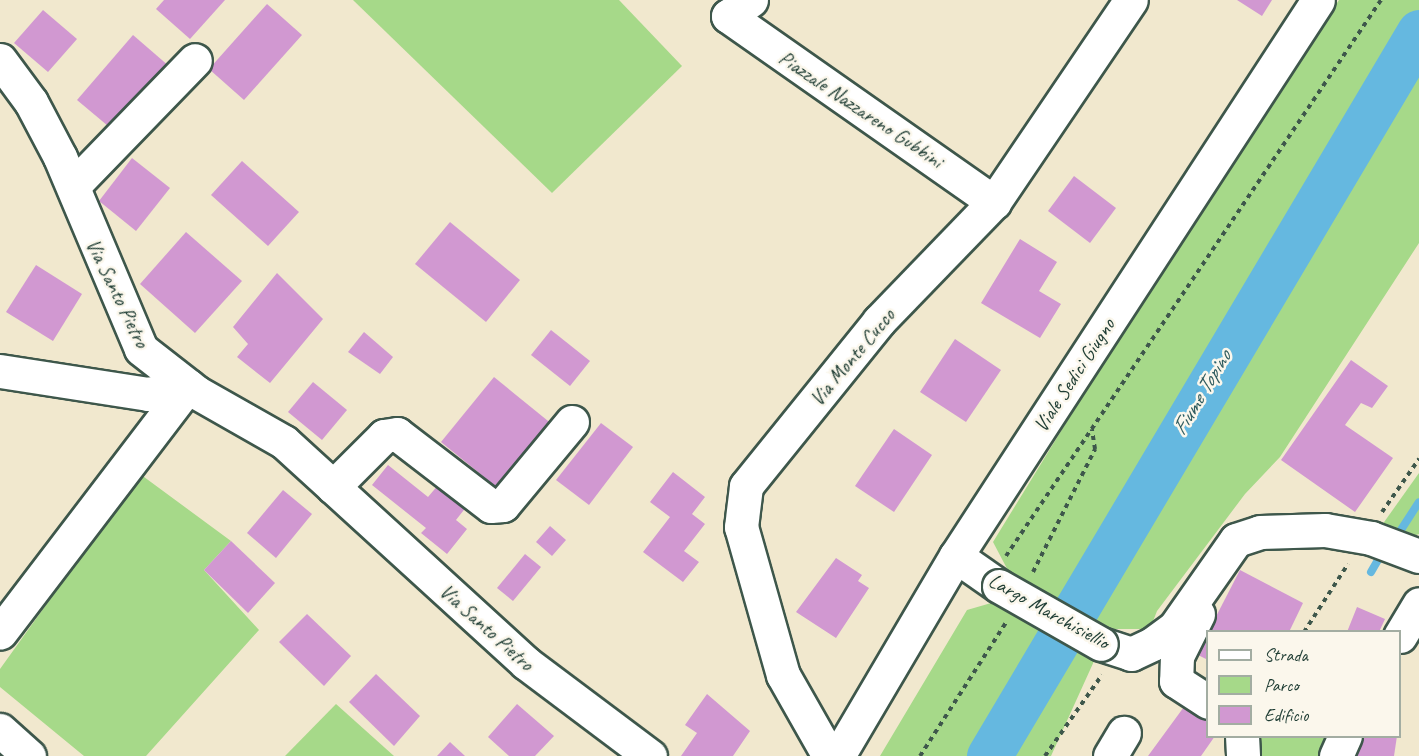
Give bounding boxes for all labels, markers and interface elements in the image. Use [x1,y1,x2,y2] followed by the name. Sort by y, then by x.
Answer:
[774,45,948,173] street label: Piazzale Nazzareno Gubbini
[81,234,155,352] street label: Via Santo Pietro
[804,304,900,410] street label: Via Monte Cucco
[1028,314,1120,436] street label: Viale Sedici Giugno
[1167,346,1237,440] water label: Fiume Topino
[984,567,1114,655] street label: Largo Marchisiellio
[435,578,539,676] street label: Via Santo Pietro
[1206,630,1401,738] legend
[1264,644,1308,666] text: Strada
[1264,674,1299,696] text: Parco
[1264,704,1308,726] text: Edificio

